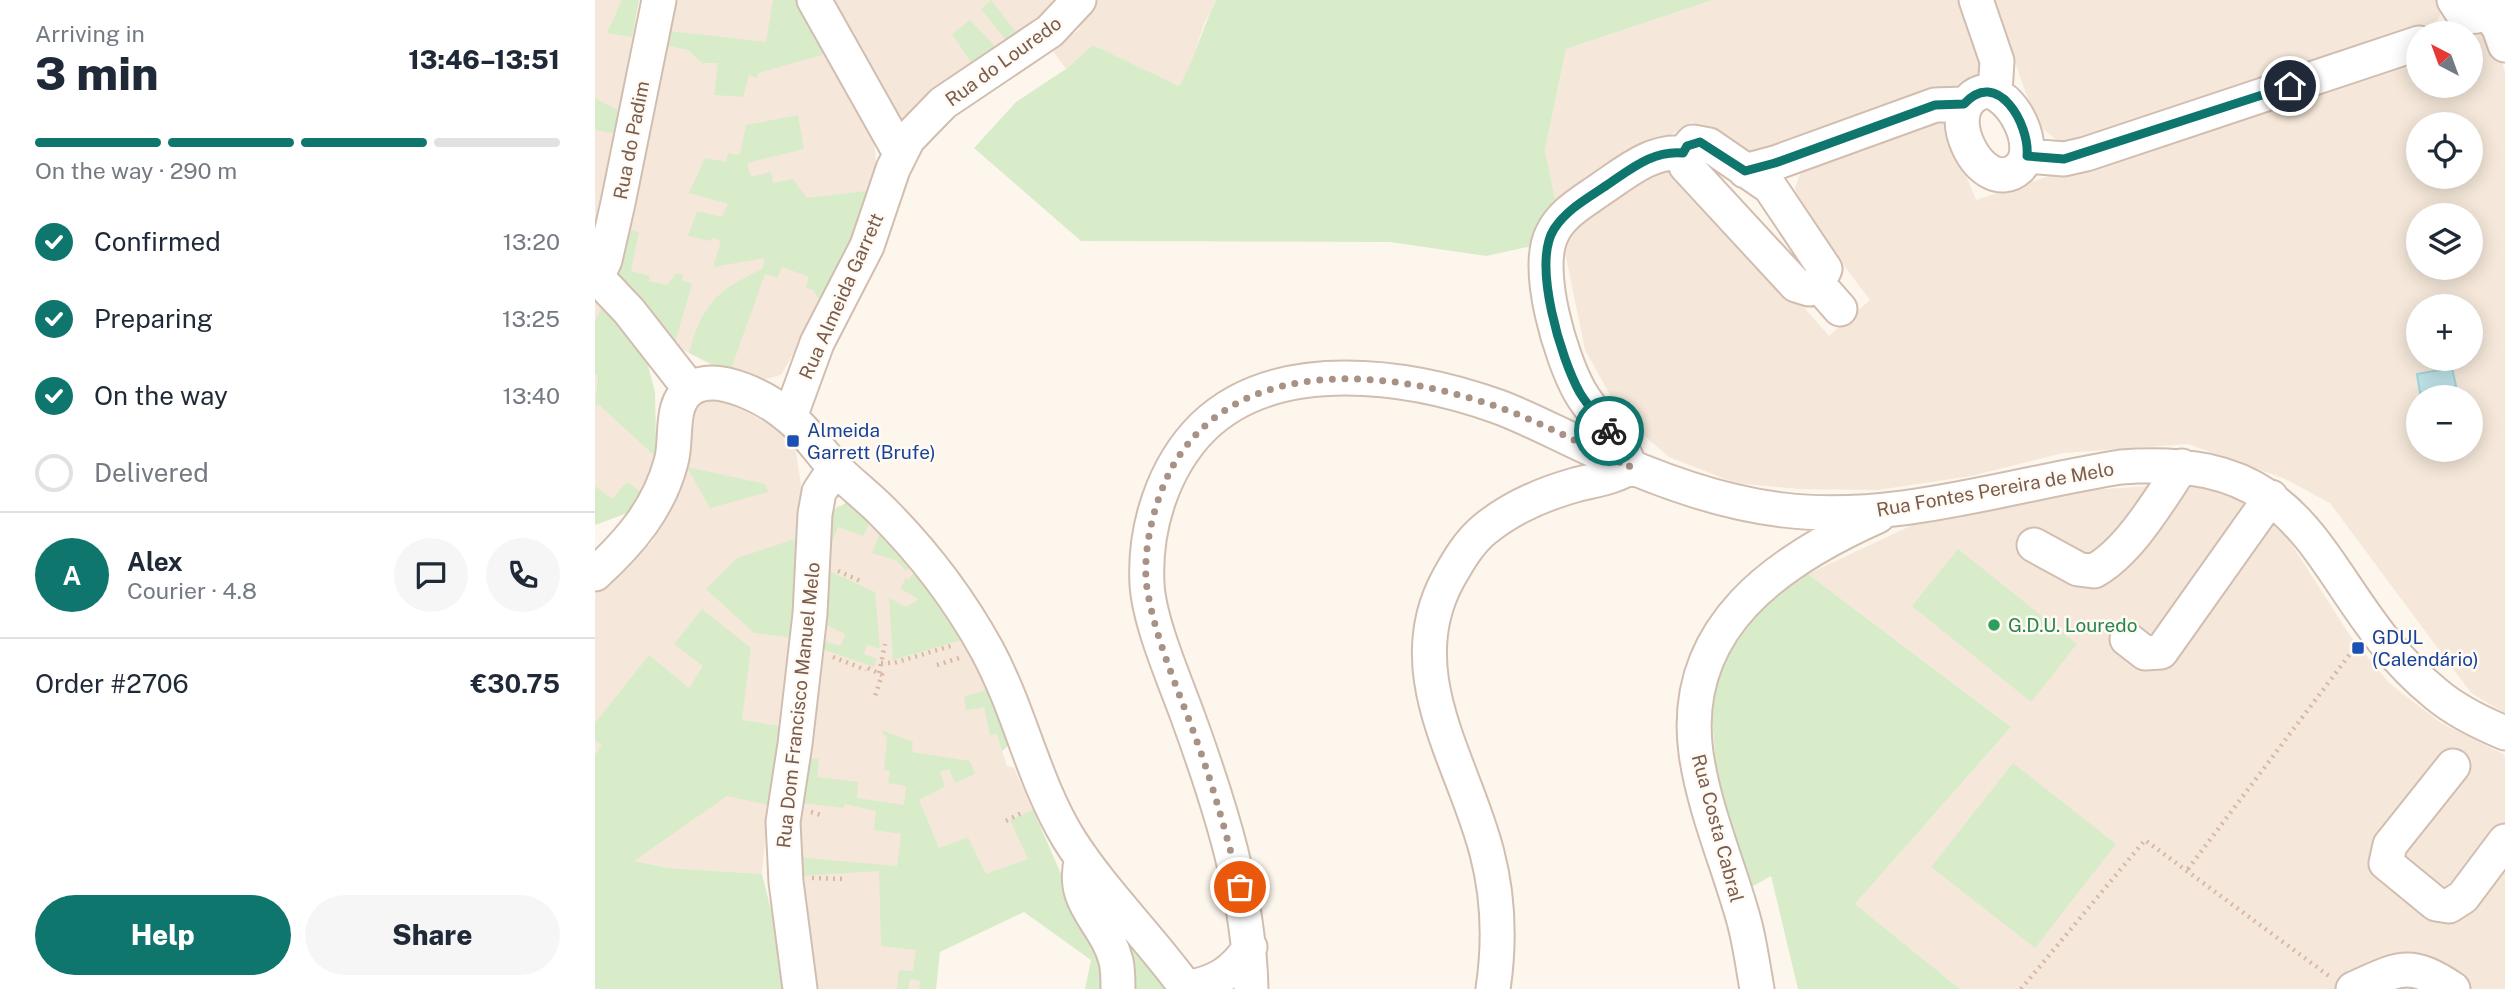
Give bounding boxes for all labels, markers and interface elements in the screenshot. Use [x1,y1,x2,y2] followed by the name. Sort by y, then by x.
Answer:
[941,12,1065,110] street label: Rua do Louredo
[35,20,145,47] text: Arriving in
[2406,21,2483,98] north arrow
[2406,21,2483,462] map controls
[408,44,560,75] text: 13:46–13:51
[35,46,159,100] text: 3 min
[2260,56,2320,116] pin
[2271,67,2309,105] icon: home
[609,79,653,201] street label: Rua do Padim
[2406,112,2483,189] button: locate
[35,157,237,184] text: On the way · 290 m
[2406,203,2483,280] button: layers
[794,209,888,383] street label: Rua Almeida Garrett
[35,223,73,261] icon: check
[94,226,221,257] text: Confirmed
[503,228,560,255] text: 13:20
[2406,294,2483,371] button: +
[35,300,73,338] icon: check
[94,303,213,334] text: Preparing
[502,305,560,332] text: 13:25
[35,377,73,415] icon: check
[94,380,228,411] text: On the way
[503,382,560,409] text: 13:40
[2406,385,2483,462] button: −
[1574,396,1644,466] courier
[1590,412,1628,450] icon: bike
[807,419,936,463] place label: Almeida Garrett (Brufe)
[785,433,801,449] marker: Almeida Garrett (Brufe)
[94,457,209,488] text: Delivered
[1875,457,2115,521] street label: Rua Fontes Pereira de Melo
[394,538,468,612] button: chat
[486,538,560,612] button: phone
[127,546,183,577] text: Alex
[63,560,81,591] text: A
[772,561,824,849] street label: Rua Dom Francisco Manuel Melo
[127,577,257,604] text: Courier · 4.8
[2008,614,2137,636] place label: G.D.U. Louredo
[1986,617,2002,633] marker: G.D.U. Louredo
[2372,626,2479,670] place label: GDUL (Calendário)
[2350,640,2366,656] marker: GDUL (Calendário)
[35,668,189,699] text: Order #2706
[470,668,560,699] text: €30.75
[1688,751,1748,905] street label: Rua Costa Cabral
[1210,857,1270,917] pin
[1221,868,1259,906] icon: bag
[35,895,291,975] button: Help
[305,895,560,975] button: Share

